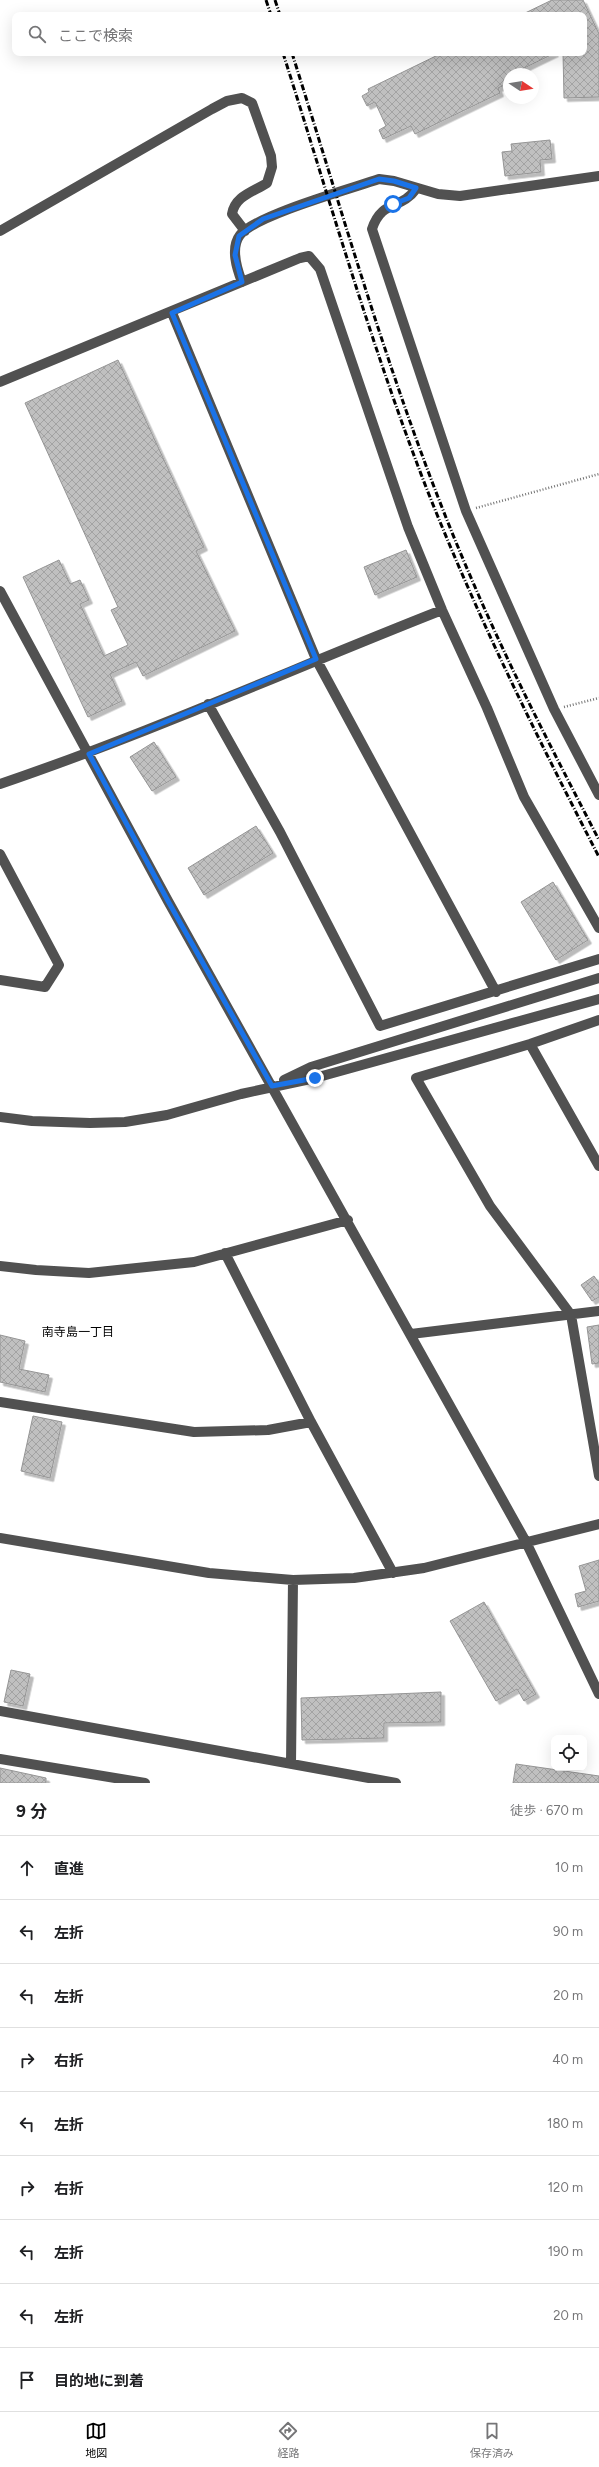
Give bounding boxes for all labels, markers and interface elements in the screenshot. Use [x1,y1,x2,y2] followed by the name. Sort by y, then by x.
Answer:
[12,12,587,56] search box
[26,23,48,45] icon: search
[58,27,133,45] text: ここで検索
[503,68,539,104] north arrow
[384,195,402,213] route start
[306,1069,324,1087] route end
[42,1325,114,1339] district label: 南寺島一丁目
[551,1735,587,1771] map controls
[551,1735,587,1771] button: locate
[16,1801,47,1821] text: 9 分
[510,1803,583,1818] text: 徒歩 · 670 m
[16,1857,38,1879] icon: ahead
[54,1860,84,1878] text: 直進
[555,1860,583,1875] text: 10 m
[16,1921,38,1943] icon: left
[54,1924,84,1942] text: 左折
[553,1924,583,1939] text: 90 m
[16,1985,38,2007] icon: left
[54,1988,84,2006] text: 左折
[553,1988,583,2003] text: 20 m
[16,2049,38,2071] icon: right
[54,2052,84,2070] text: 右折
[552,2052,583,2067] text: 40 m
[16,2113,38,2135] icon: left
[54,2116,84,2134] text: 左折
[547,2116,583,2131] text: 180 m
[16,2177,38,2199] icon: right
[54,2180,84,2198] text: 右折
[548,2180,583,2195] text: 120 m
[16,2241,38,2263] icon: left
[54,2244,84,2262] text: 左折
[548,2244,583,2259] text: 190 m
[16,2305,38,2327] icon: left
[54,2308,84,2326] text: 左折
[553,2308,583,2323] text: 20 m
[16,2369,38,2391] icon: arrive
[54,2372,144,2390] text: 目的地に到着
[85,2420,107,2460] tab: 地図
[277,2420,299,2460] tab: 経路
[470,2420,514,2460] tab: 保存済み

